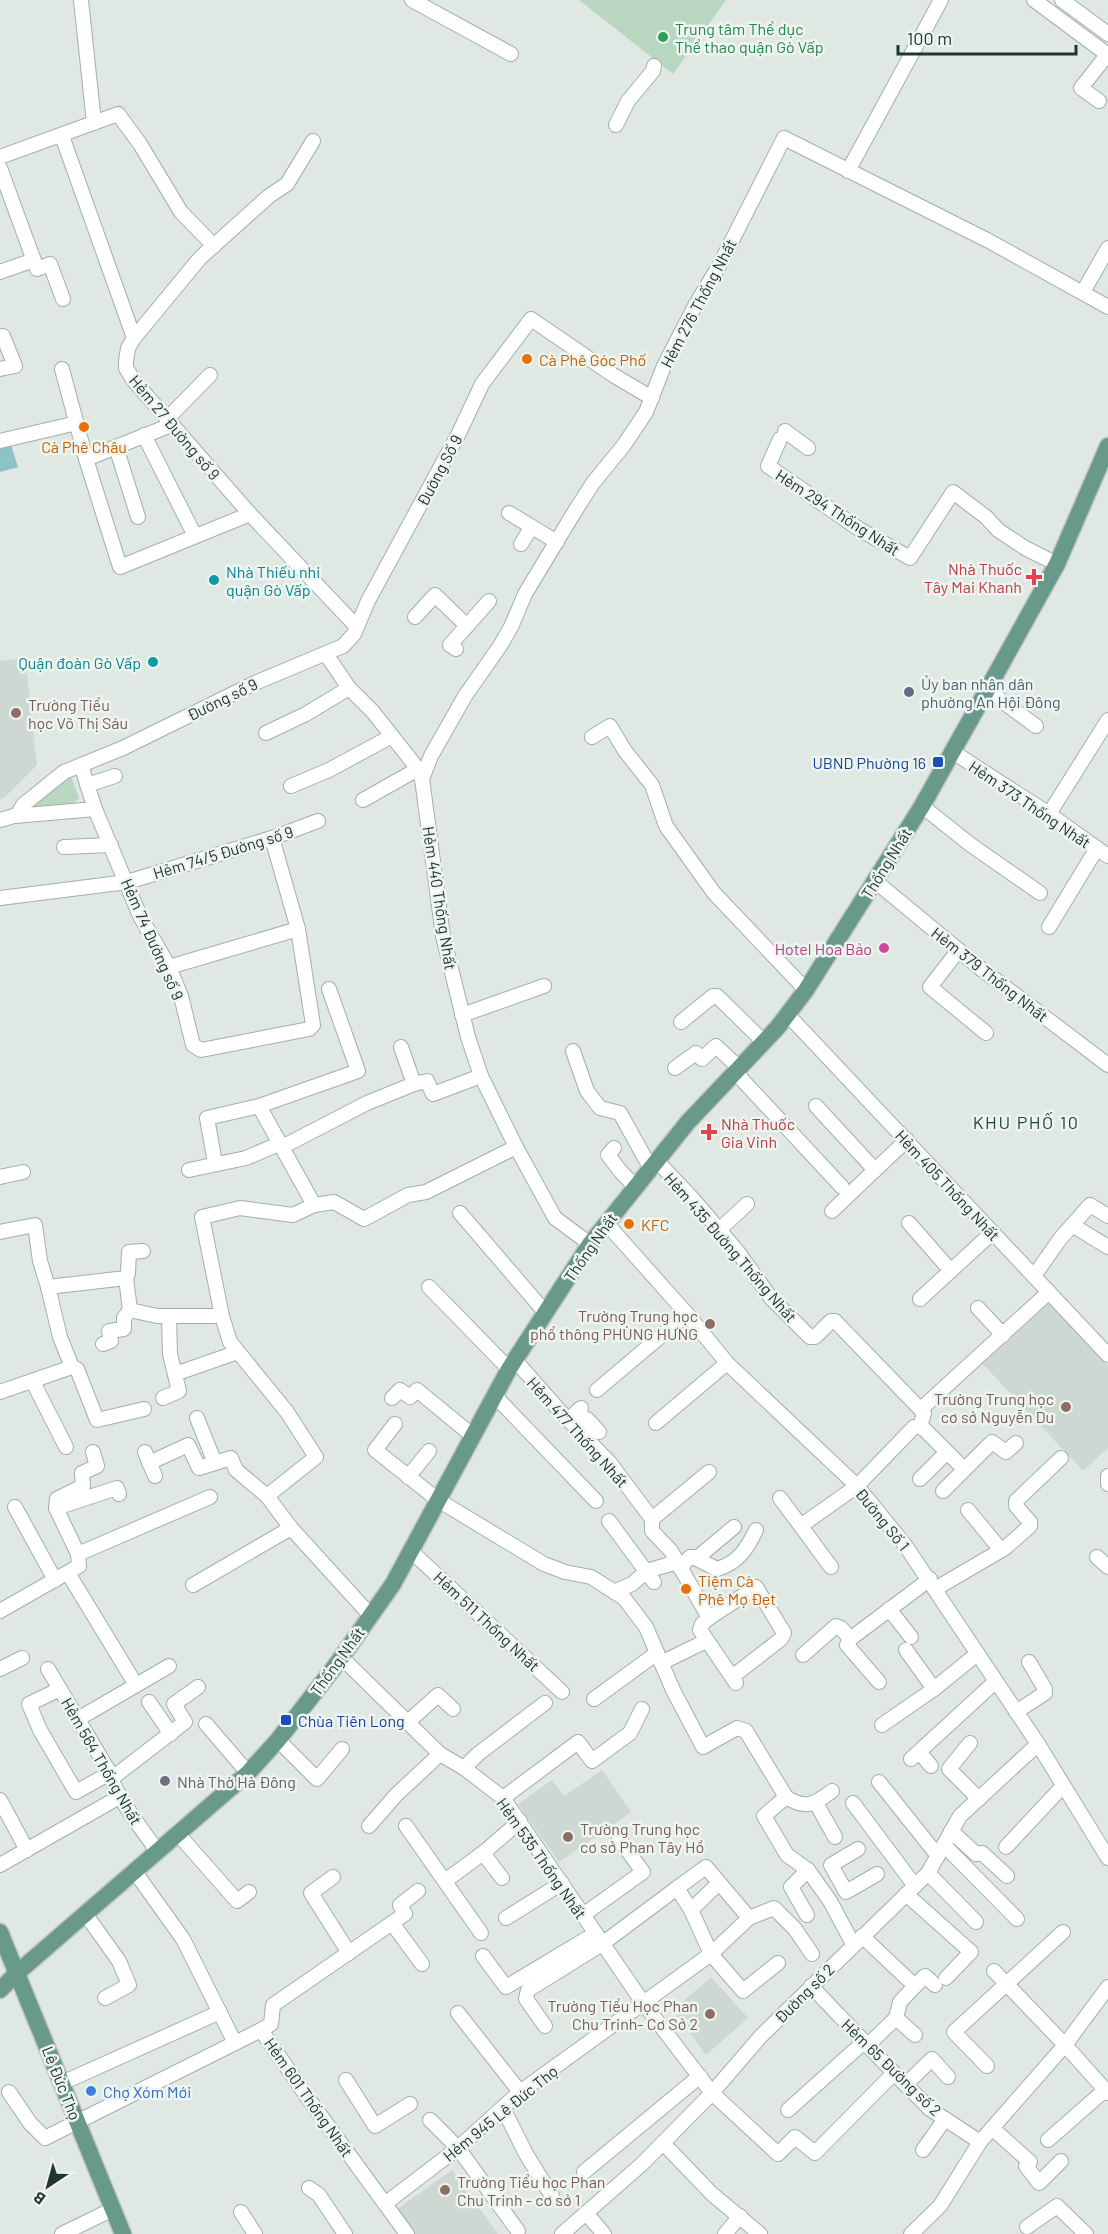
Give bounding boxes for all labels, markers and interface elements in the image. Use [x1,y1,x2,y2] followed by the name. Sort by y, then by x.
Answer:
[898,18,1076,56] scale bar
[675,19,824,56] place label: Trung tâm Thể dục Thể thao quận Gò Vấp
[907,27,952,49] text: 100 m
[656,30,670,44] marker: Trung tâm Thể dục Thể thao quận Gò Vấp
[656,235,740,371] street label: Hẻm 276 Thống Nhất
[539,350,647,369] place label: Cà Phê Góc Phố
[520,352,534,366] marker: Cà Phê Góc Phố
[126,371,224,483] street label: Hẻm 27 Đường số 9
[77,420,91,434] marker: Cà Phê Châu
[412,431,466,509] street label: Đường Số 9
[41,437,127,456] place label: Cà Phê Châu
[772,465,904,559] street label: Hẻm 294 Thống Nhất
[924,559,1022,596] place label: Nhà Thuốc Tây Mai Khanh
[226,562,320,599] place label: Nhà Thiếu nhi quận Gò Vấp
[1027,570,1041,584] marker: Nhà Thuốc Tây Mai Khanh
[207,573,221,587] marker: Nhà Thiếu nhi quận Gò Vấp
[19,653,141,672] place label: Quận đoàn Gò Vấp
[146,655,160,669] marker: Quận đoàn Gò Vấp
[184,674,260,724] street label: Đường số 9
[921,674,1061,711] place label: Ủy ban nhân dân phường An Hội Đông
[902,685,916,699] marker: Ủy ban nhân dân phường An Hội Đông
[28,695,128,732] place label: Trường Tiểu học Võ Thị Sáu
[9,706,23,720] marker: Trường Tiểu học Võ Thị Sáu
[812,753,926,772] place label: UBND Phường 16
[931,755,945,769] marker: UBND Phường 16
[966,756,1094,852] street label: Hẻm 373 Thống Nhất
[151,822,295,882] street label: Hẻm 74/5 Đường số 9
[857,824,915,902] street label: Thống Nhất
[419,825,461,971] street label: Hẻm 440 Thống Nhất
[118,875,188,1003] street label: Hẻm 74 Đường số 9
[928,923,1052,1025] street label: Hẻm 379 Thống Nhất
[775,939,872,958] place label: Hotel Hoa Bảo
[877,941,891,955] marker: Hotel Hoa Bảo
[973,1111,1079,1133] district label: KHU PHỐ 10
[721,1114,795,1151] place label: Nhà Thuốc Gia Vinh
[702,1125,716,1139] marker: Nhà Thuốc Gia Vinh
[892,1126,1004,1244] street label: Hẻm 405 Thống Nhất
[661,1168,801,1326] street label: Hẻm 435 Đường Thống Nhất
[559,1209,621,1285] street label: Thống Nhất
[641,1215,670,1234] place label: KFC
[622,1217,636,1231] marker: KFC
[530,1306,698,1343] place label: Trường Trung học phổ thông PHÙNG HƯNG
[703,1317,717,1331] marker: Trường Trung học phổ thông PHÙNG HƯNG
[523,1373,633,1491] street label: Hẻm 477 Thống Nhất
[934,1389,1054,1426] place label: Trường Trung học cơ sở Nguyễn Du
[1059,1400,1073,1414] marker: Trường Trung học cơ sở Nguyễn Du
[852,1484,914,1554] street label: Đường Số 1
[430,1567,544,1675] street label: Hẻm 511 Thống Nhất
[698,1571,776,1608] place label: Tiệm Cà Phê Mợ Đẹt
[679,1582,693,1596] marker: Tiệm Cà Phê Mợ Đẹt
[306,1623,368,1699] street label: Thống Nhất
[58,1694,146,1828] street label: Hẻm 564 Thống Nhất
[298,1711,405,1730] place label: Chùa Tiên Long
[279,1713,293,1727] marker: Chùa Tiên Long
[177,1772,296,1791] place label: Nhà Thờ Hà Đông
[158,1774,172,1788] marker: Nhà Thờ Hà Đông
[493,1794,591,1922] street label: Hẻm 535 Thống Nhất
[580,1819,704,1856] place label: Trường Trung học cơ sở Phan Tây Hồ
[561,1830,575,1844] marker: Trường Trung học cơ sở Phan Tây Hồ
[770,1959,838,2027] street label: Đường số 2
[548,1996,698,2033] place label: Trường Tiểu Học Phan Chu Trinh- Cơ Sở 2
[703,2007,717,2021] marker: Trường Tiểu Học Phan Chu Trinh- Cơ Sở 2
[838,2015,946,2119] street label: Hẻm 65 Đường số 2
[261,2034,357,2160] street label: Hẻm 601 Thống Nhất
[39,2043,85,2123] street label: Lê Đức Thọ
[439,2061,561,2165] street label: Hẻm 945 Lê Đức Thọ
[103,2082,191,2101] place label: Chợ Xóm Mới
[84,2084,98,2098] marker: Chợ Xóm Mới
[18,2156,78,2216] north arrow
[457,2172,605,2209] place label: Trường Tiểu học Phan Chu Trinh - cơ sở 1
[438,2183,452,2197] marker: Trường Tiểu học Phan Chu Trinh - cơ sở 1
[29,2188,48,2209] text: B

